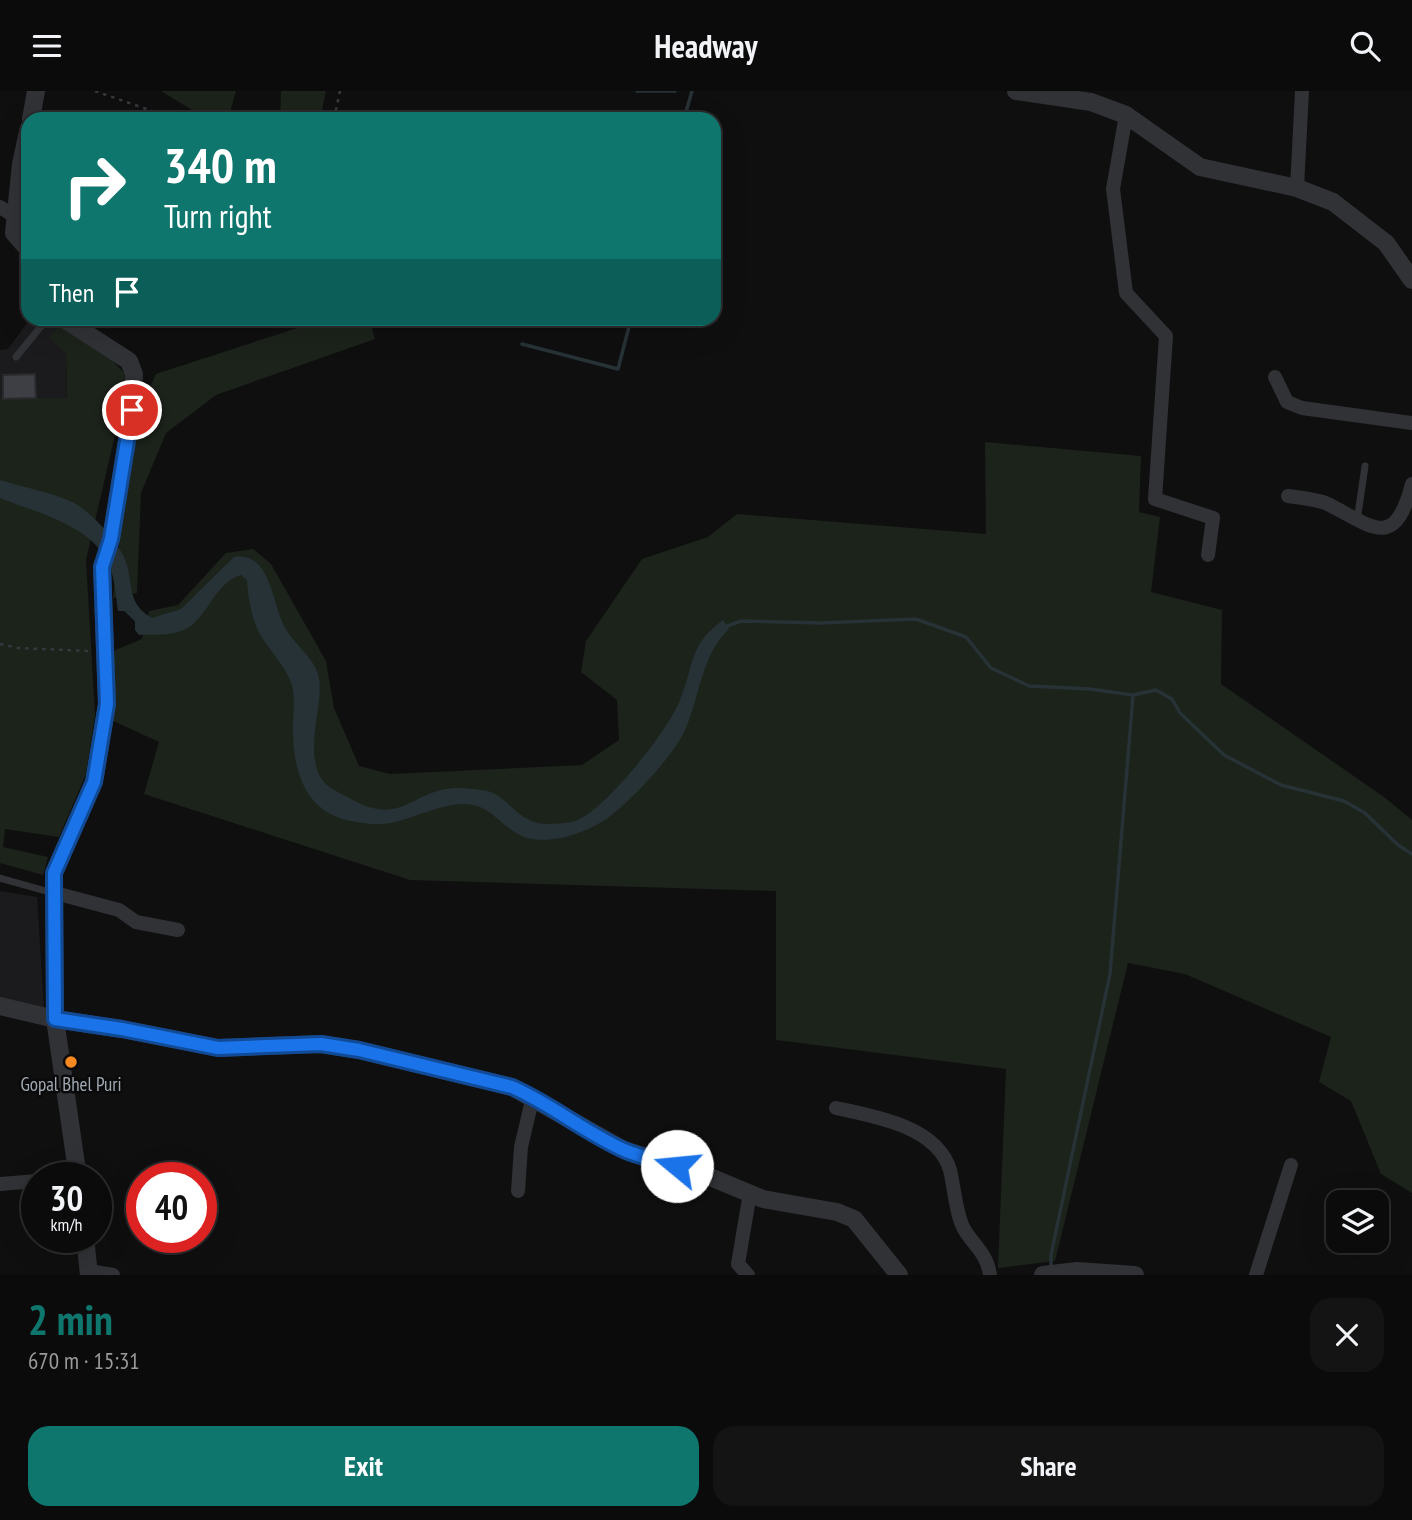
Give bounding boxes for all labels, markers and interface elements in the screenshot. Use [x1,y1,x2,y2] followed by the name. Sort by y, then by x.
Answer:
[654,25,758,67] text: Headway
[28,27,66,65] icon: menu
[1346,27,1384,65] icon: search
[164,133,277,197] text: 340 m
[49,140,140,231] icon: right
[164,195,272,237] text: Turn right
[108,273,146,311] icon: arrive
[49,276,94,309] text: Then
[102,380,162,440] pin
[113,391,151,429] icon: arrive
[63,1054,79,1070] marker: Gopal Bhel Puri
[20,1072,122,1096] place label: Gopal Bhel Puri
[640,1129,714,1203] position arrow
[126,1162,217,1253] speed limit sign: 40
[50,1175,83,1221] text: 30
[1326,1190,1389,1253] map controls
[1326,1190,1389,1253] button: layers
[51,1213,82,1236] text: km/h
[28,1292,113,1347] text: 2 min
[1310,1298,1384,1372] button: close
[28,1346,140,1375] text: 670 m · 15:31
[28,1426,699,1506] button: Exit
[713,1426,1384,1506] button: Share

